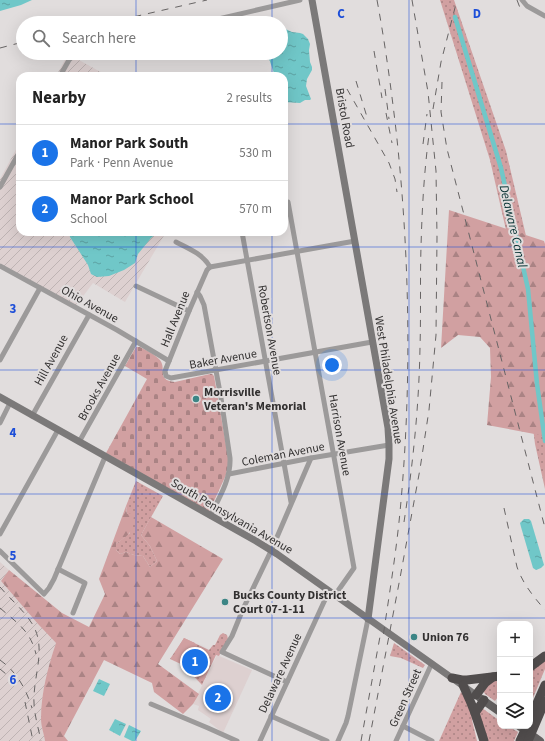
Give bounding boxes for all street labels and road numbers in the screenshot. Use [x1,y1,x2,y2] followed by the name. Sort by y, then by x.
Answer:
[331,87,358,149] street label: Bristol Road
[58,282,122,327] street label: Ohio Avenue
[253,284,286,377] street label: Robertson Avenue
[156,288,194,350] street label: Hall Avenue
[370,315,407,445] street label: West Philadelphia Avenue
[30,331,73,389] street label: Hill Avenue
[188,345,258,374] street label: Baker Avenue
[74,351,125,424] street label: Brooks Avenue
[324,393,355,477] street label: Harrison Avenue
[240,438,326,471] street label: Coleman Avenue
[168,475,296,558] street label: South Pennsylvania Avenue
[254,630,306,716] street label: Delaware Avenue
[385,666,426,730] street label: Green Street

